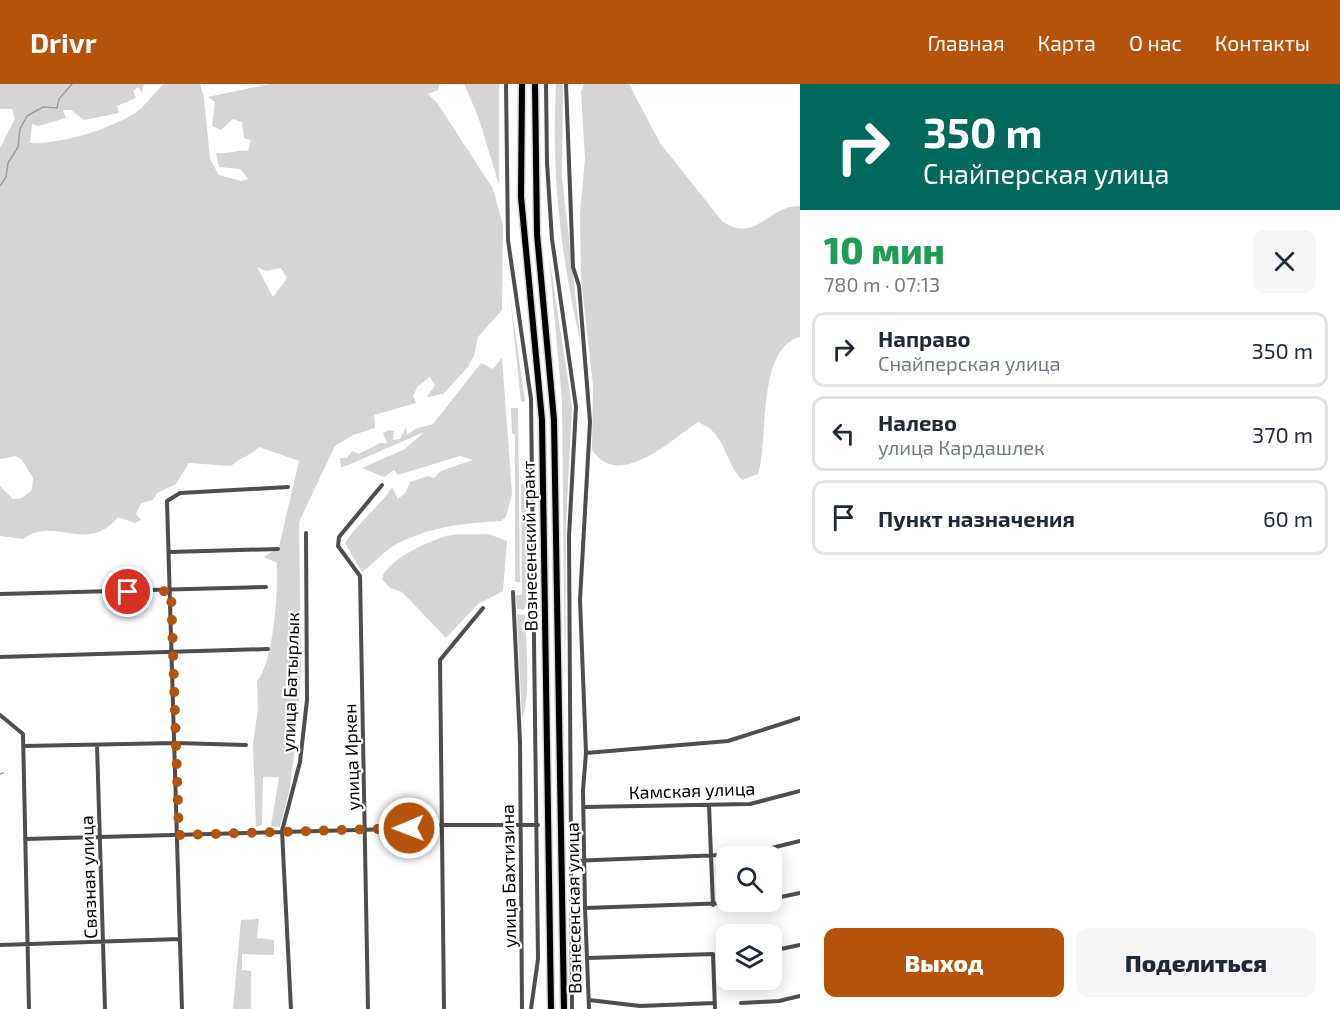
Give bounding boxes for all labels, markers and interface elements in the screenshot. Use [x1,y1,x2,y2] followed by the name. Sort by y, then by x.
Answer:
[30,25,97,59] text: Drivr
[928,30,1005,55] text: Главная
[1038,30,1096,55] text: Карта
[1129,30,1182,55] text: О нас
[1215,30,1310,55] text: Контакты
[923,106,1043,156] text: 350 m
[824,108,902,186] icon: right
[923,157,1169,189] text: Снайперская улица
[824,228,945,271] text: 10 мин
[1253,230,1316,293] button: close
[824,272,940,296] text: 780 m · 07:13
[878,325,971,351] text: Направо
[827,333,860,366] icon: right
[1252,337,1313,363] text: 350 m
[878,351,1061,375] text: Снайперская улица
[878,409,957,435] text: Налево
[827,417,860,450] icon: left
[1252,421,1313,447] text: 370 m
[878,435,1045,459] text: улица Кардашлек
[517,460,541,632] street label: Вознесенский тракт
[827,501,860,534] icon: arrive
[878,505,1075,531] text: Пункт назначения
[1263,505,1313,531] text: 60 m
[102,566,153,617] pin
[111,575,144,608] icon: arrive
[277,611,303,752] street label: улица Батырлык
[338,703,364,811] street label: улица Иркен
[628,777,756,803] street label: Камская улица
[377,796,441,860] position arrow
[496,804,520,948] street label: улица Бахтизина
[75,815,101,939] street label: Связная улица
[561,822,585,994] street label: Вознесенская улица
[716,846,782,990] map controls
[716,846,782,912] button: search
[716,924,782,990] button: layers
[824,928,1064,997] button: Выход
[1076,928,1316,997] button: Поделиться

